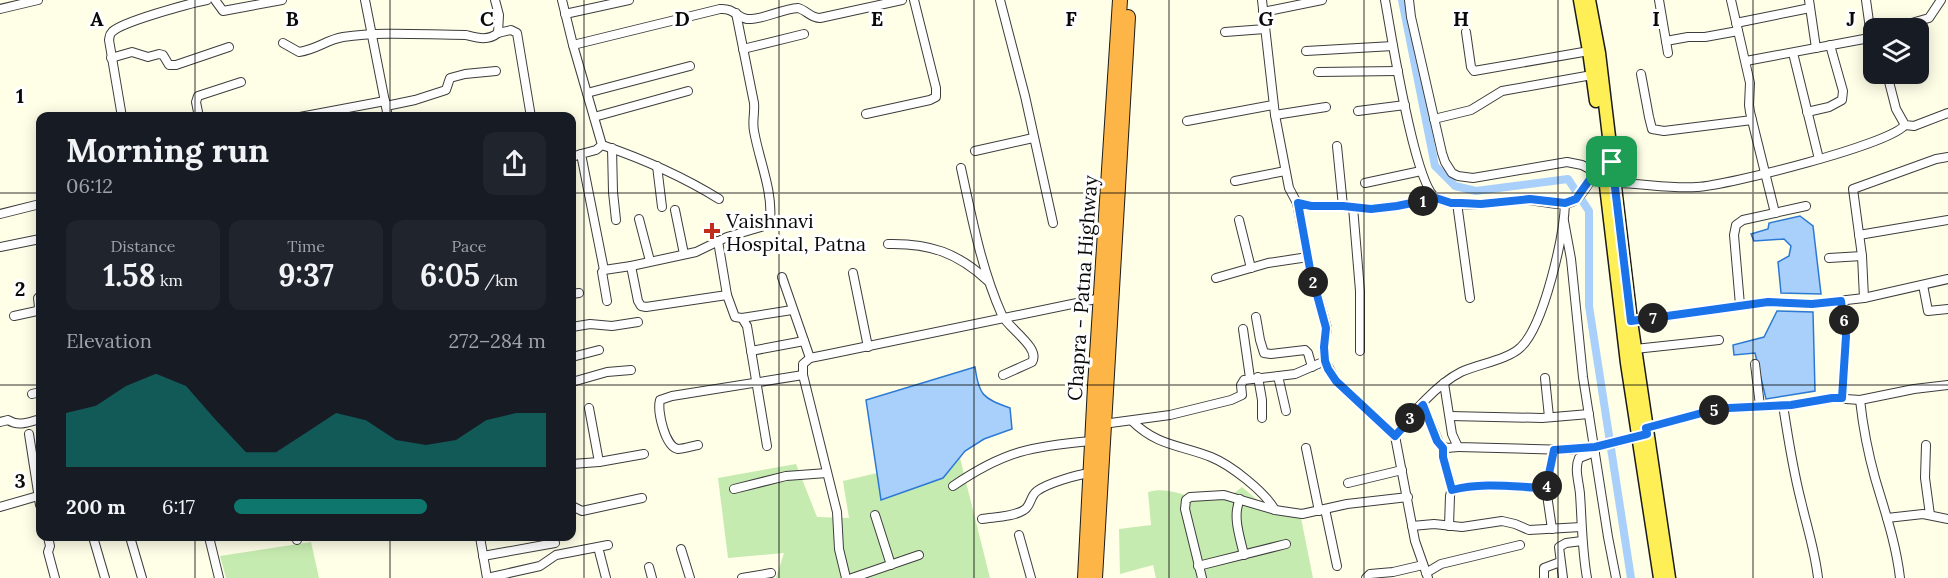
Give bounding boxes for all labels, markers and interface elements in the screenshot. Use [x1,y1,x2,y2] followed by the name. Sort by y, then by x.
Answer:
[90,6,104,31] text: A
[285,6,299,31] text: B
[480,6,494,31] text: C
[674,6,690,31] text: D
[871,6,883,31] text: E
[1065,6,1077,31] text: F
[1258,6,1274,31] text: G
[1453,6,1469,31] text: H
[1652,6,1660,31] text: I
[1846,6,1856,31] text: J
[1863,18,1929,84] map controls
[1863,18,1929,84] button: layers
[16,83,24,108] text: 1
[66,129,269,171] text: Morning run
[483,132,546,195] button: share
[1586,136,1637,187] pin
[1595,145,1628,178] icon: arrive
[66,173,113,198] text: 06:12
[1062,174,1102,402] street label: Chapra - Patna Highway
[1408,186,1438,216] pin: 1
[1420,191,1426,211] text: 1
[725,208,866,256] place label: Vaishnavi Hospital, Patna
[703,222,721,240] marker: Vaishnavi Hospital, Patna
[110,236,176,256] text: Distance
[287,236,325,256] text: Time
[452,236,486,256] text: Pace
[103,256,156,294] text: 1.58
[278,256,334,294] text: 9:37
[420,256,480,294] text: 6:05
[1298,267,1328,297] pin: 2
[156,270,183,290] text: km
[480,270,518,290] text: /km
[1309,272,1317,292] text: 2
[15,276,25,301] text: 2
[1638,303,1668,333] pin: 7
[1829,305,1859,335] pin: 6
[1649,308,1657,328] text: 7
[1839,310,1849,330] text: 6
[66,328,152,353] text: Elevation
[449,328,546,353] text: 272–284 m
[1699,395,1729,425] pin: 5
[1710,400,1718,420] text: 5
[1395,403,1425,433] pin: 3
[1406,408,1414,428] text: 3
[14,468,26,493] text: 3
[1532,471,1562,501] pin: 4
[1543,476,1551,496] text: 4
[66,494,126,519] text: 200 m
[162,494,195,519] text: 6:17

